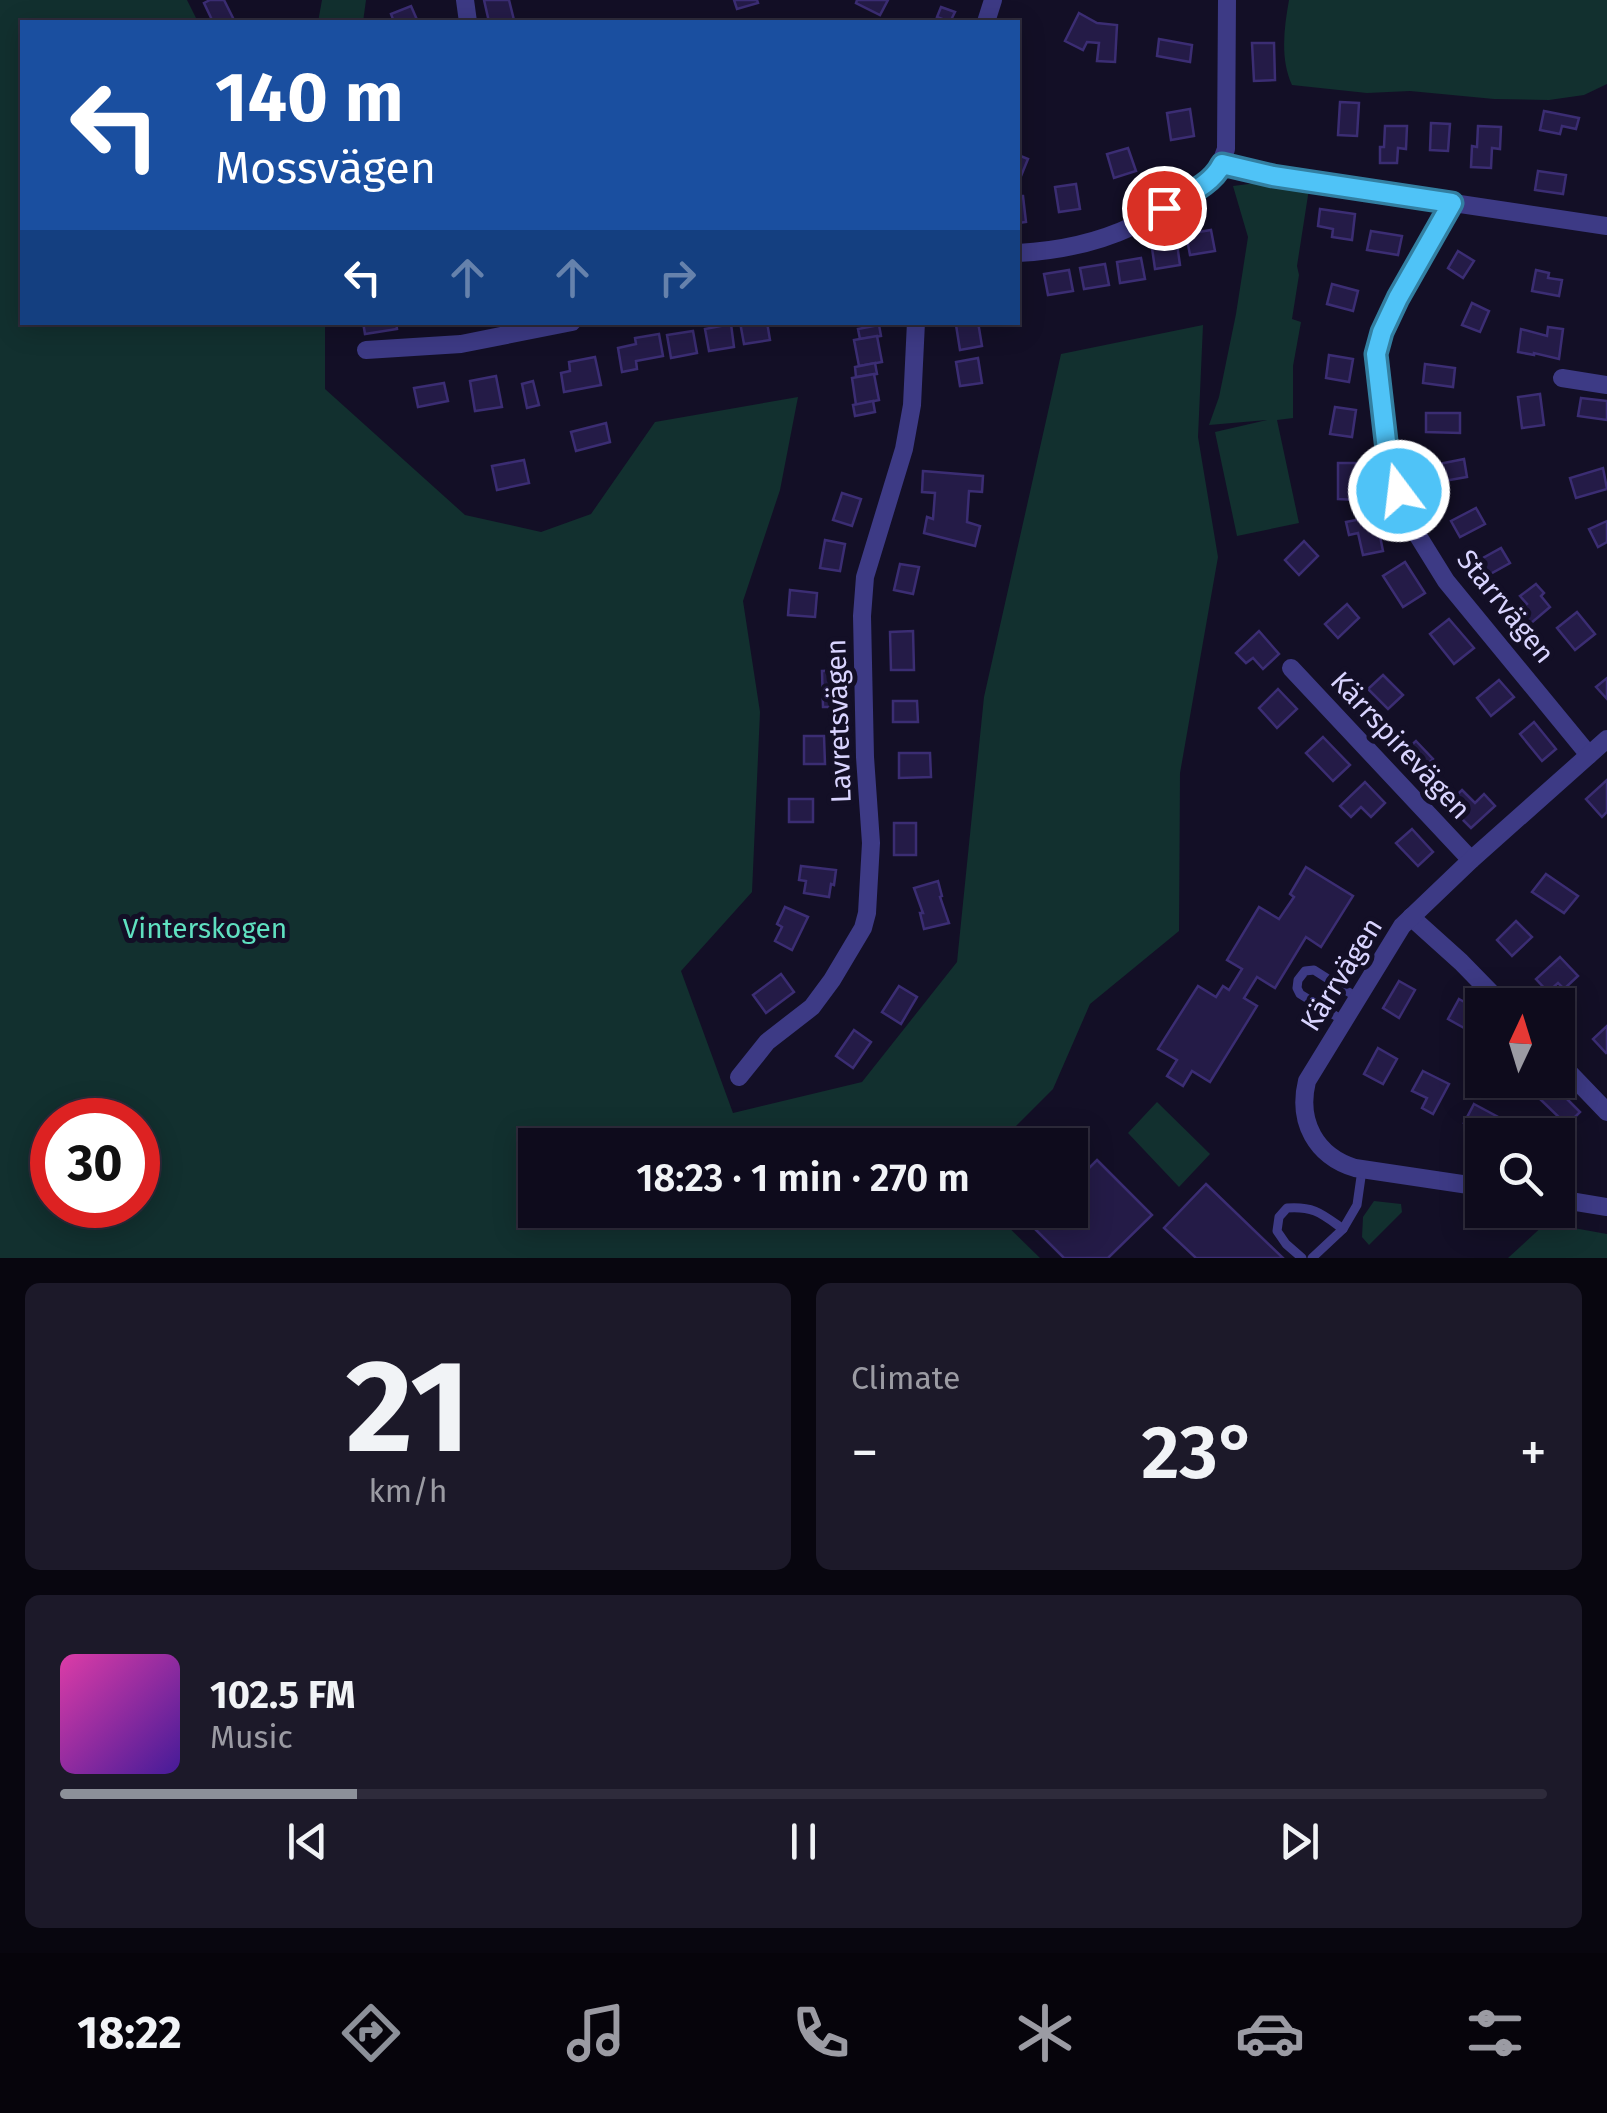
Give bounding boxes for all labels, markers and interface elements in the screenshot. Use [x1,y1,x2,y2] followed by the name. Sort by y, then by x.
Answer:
[215,56,404,140] text: 140 m
[50,60,180,190] icon: left
[215,141,436,195] text: Mossvägen
[1122,166,1207,251] pin
[1137,181,1192,236] icon: arrive
[335,250,390,305] icon: left
[440,250,495,305] icon: ahead
[545,250,600,305] icon: ahead
[650,250,705,305] icon: right
[1347,439,1451,543] position arrow
[1450,543,1561,670] street label: Starrvägen
[819,638,858,804] street label: Lavretsvägen
[1324,665,1477,826] street label: Kärrspirevägen
[123,912,287,945] park label: Vinterskogen
[1294,912,1389,1037] street label: Kärrvägen
[1465,988,1575,1098] north arrow
[1465,988,1575,1228] map controls
[30,1098,160,1228] speed limit sign: 30
[1465,1118,1575,1228] button: search
[636,1155,970,1201] text: 18:23 · 1 min · 270 m
[346,1329,470,1485] text: 21
[851,1359,960,1397] text: Climate
[1141,1408,1257,1498] text: 23°
[851,1420,879,1486] text: −
[1520,1420,1547,1486] text: +
[368,1472,448,1510] text: km/h
[210,1672,355,1718] text: 102.5 FM
[210,1718,293,1756] text: Music
[280,1814,335,1869] icon: previous
[776,1814,831,1869] icon: pause
[1272,1814,1327,1869] icon: next
[336,1998,406,2068] icon: directions
[561,1998,631,2068] icon: music
[786,1998,856,2068] icon: phone
[1010,1998,1080,2068] icon: climate
[1235,1998,1305,2068] icon: car
[1460,1998,1530,2068] icon: filters
[77,2006,182,2060] text: 18:22

